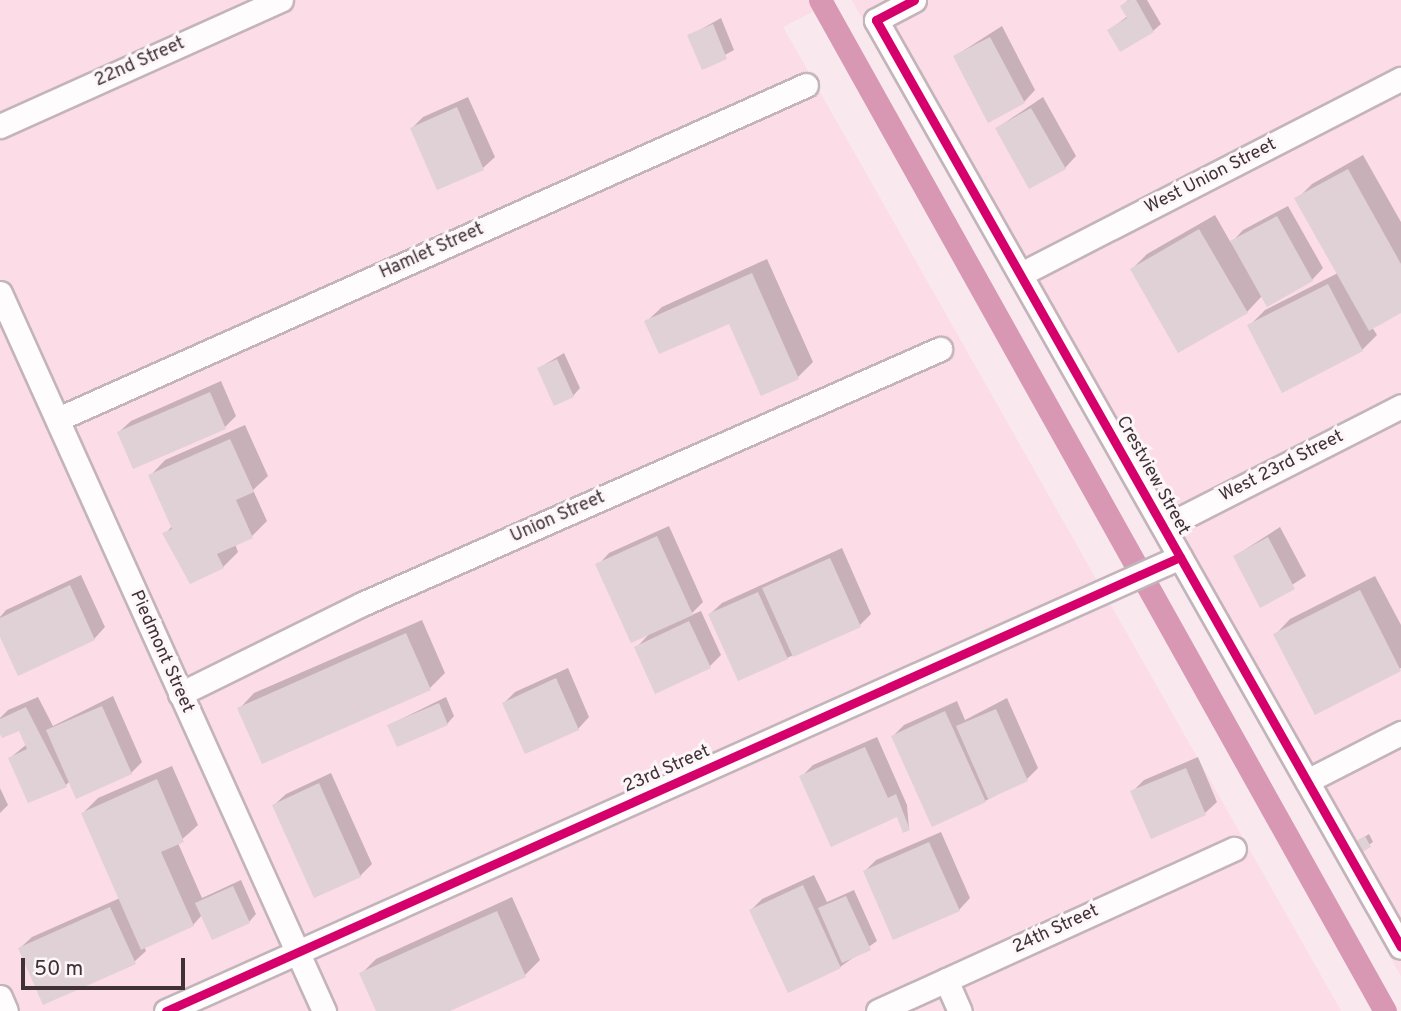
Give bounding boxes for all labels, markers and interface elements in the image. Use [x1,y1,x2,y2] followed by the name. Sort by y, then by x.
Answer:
[92,34,188,92] street label: 22nd Street
[1142,135,1280,219] street label: West Union Street
[377,219,487,285] street label: Hamlet Street
[1110,413,1194,539] street label: Crestview Street
[1217,427,1347,507] street label: West 23rd Street
[507,488,609,548] street label: Union Street
[124,587,198,717] street label: Piedmont Street
[620,741,714,799] street label: 23rd Street
[1010,901,1102,959] street label: 24th Street
[24,944,189,988] scale bar
[34,956,83,983] text: 50 m

